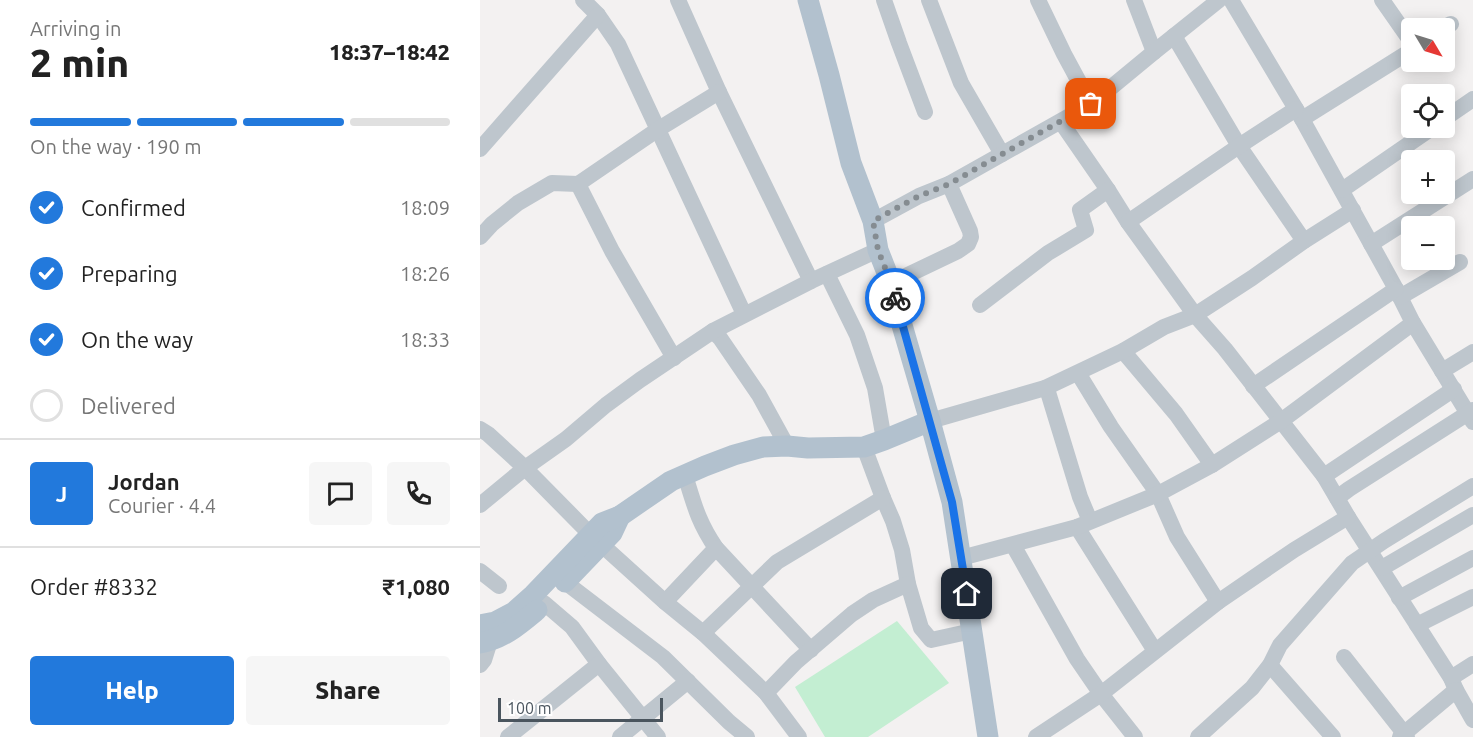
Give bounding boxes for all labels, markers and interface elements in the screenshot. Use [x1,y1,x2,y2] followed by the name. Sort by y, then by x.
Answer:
[30,17,121,40] text: Arriving in
[1401,18,1455,72] north arrow
[1401,18,1455,270] map controls
[329,39,450,64] text: 18:37–18:42
[30,41,129,84] text: 2 min
[1065,78,1116,129] pin
[1401,84,1455,138] button: locate
[1074,87,1107,120] icon: bag
[30,135,202,158] text: On the way · 190 m
[1401,150,1455,204] button: +
[30,191,63,224] icon: check
[81,195,186,220] text: Confirmed
[400,196,450,219] text: 18:09
[1401,216,1455,270] button: −
[30,257,63,290] icon: check
[81,261,178,286] text: Preparing
[400,262,450,285] text: 18:26
[865,268,925,328] courier
[879,282,912,315] icon: bike
[30,323,63,356] icon: check
[81,327,193,352] text: On the way
[400,328,450,351] text: 18:33
[81,393,176,418] text: Delivered
[309,462,372,525] button: chat
[387,462,450,525] button: phone
[108,469,180,494] text: Jordan
[56,481,67,506] text: J
[108,494,216,517] text: Courier · 4.4
[941,568,992,619] pin
[30,574,158,599] text: Order #8332
[383,574,450,599] text: ₹1,080
[950,577,983,610] icon: home
[30,656,234,725] button: Help
[246,656,450,725] button: Share
[498,695,663,722] scale bar
[507,699,552,717] text: 100 m

